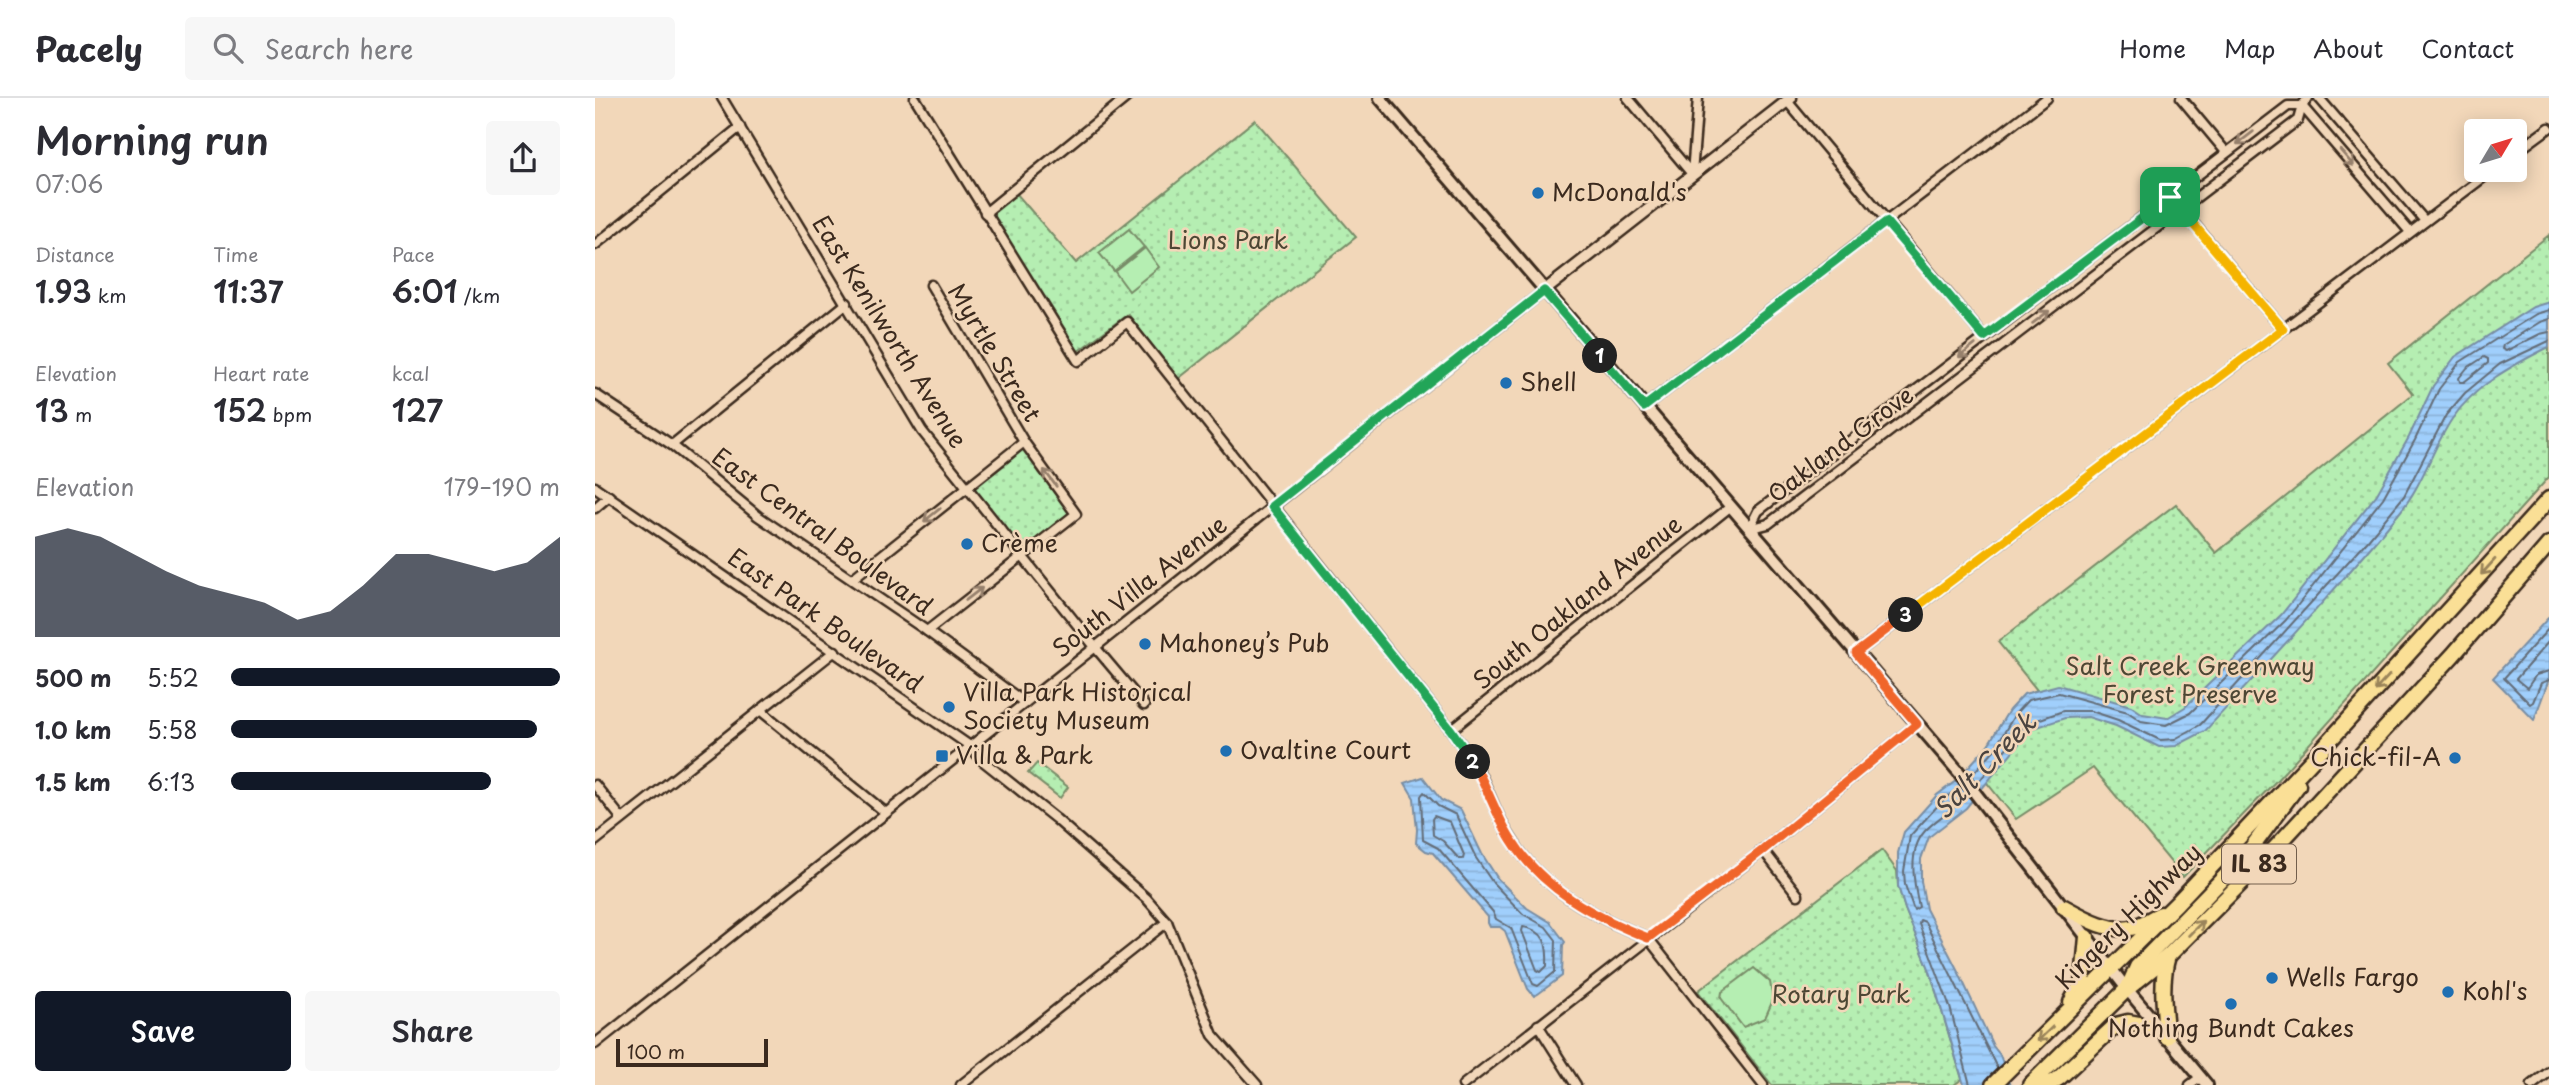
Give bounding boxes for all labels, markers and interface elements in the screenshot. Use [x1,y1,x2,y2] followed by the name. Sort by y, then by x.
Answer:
[185,17,675,80] search box
[35,23,143,73] text: Pacely
[209,29,247,67] icon: search
[265,29,413,68] text: Search here
[2119,30,2186,66] text: Home
[2224,30,2275,66] text: Map
[2313,30,2383,66] text: About
[2421,30,2514,66] text: Contact
[35,111,269,168] text: Morning run
[2464,119,2527,182] north arrow
[2464,119,2527,182] map controls
[486,121,560,195] button: share
[2236,131,2255,146] one-way arrow
[2339,148,2355,166] one-way arrow
[35,166,103,201] text: 07:06
[2140,167,2200,227] pin
[1552,173,1687,209] place label: McDonald's
[2151,178,2189,216] icon: arrive
[1530,185,1546,201] marker: McDonald's
[804,208,977,454] street label: East Kenilworth Avenue
[1168,221,1288,257] park label: Lions Park
[35,240,115,268] text: Distance
[213,240,258,268] text: Time
[392,240,435,268] text: Pace
[35,268,92,313] text: 1.93
[213,268,284,313] text: 11:37
[392,268,458,313] text: 6:01
[940,276,1051,428] street label: Myrtle Street
[92,281,126,309] text: km
[458,281,500,309] text: /km
[2031,310,2049,325] one-way arrow
[1583,338,1618,374] pin: 1
[1595,341,1604,369] text: 1
[1958,343,1977,358] one-way arrow
[35,359,117,387] text: Elevation
[213,359,309,387] text: Heart rate
[392,359,430,387] text: kcal
[1520,363,1577,399] place label: Shell
[1498,375,1514,391] marker: Shell
[1759,376,1920,510] street label: Oakland Grove
[35,387,69,432] text: 13
[213,387,267,432] text: 152
[392,387,443,432] text: 127
[69,400,92,428] text: m
[267,400,312,428] text: bpm
[705,438,941,623] street label: East Central Boulevard
[35,469,134,504] text: Elevation
[443,469,560,504] text: 179–190 m
[1043,469,1057,488] one-way arrow
[1044,506,1234,665] street label: South Villa Avenue
[1465,506,1689,697] street label: South Oakland Avenue
[924,507,942,522] one-way arrow
[981,524,1058,560] place label: Crème
[959,536,975,552] marker: Crème
[721,538,931,701] street label: East Park Boulevard
[2480,557,2496,575] one-way arrow
[965,586,983,601] one-way arrow
[1889,598,1923,632] pin: 3
[1899,600,1912,628] text: 3
[1159,624,1330,660] place label: Mahoney’s Pub
[1137,636,1153,652] marker: Mahoney’s Pub
[2066,647,2314,711] park label: Salt Creek Greenway Forest Preserve
[35,660,112,695] text: 500 m
[147,660,199,695] text: 5:52
[963,673,1192,737] place label: Villa Park Historical Society Museum
[2374,674,2390,692] one-way arrow
[941,699,957,715] marker: Villa Park Historical Society Museum
[1923,702,2045,827] water label: Salt Creek
[35,712,112,747] text: 1.0 km
[147,712,198,747] text: 5:58
[1240,731,1411,767] place label: Ovaltine Court
[956,736,1093,772] place label: Villa & Park
[2310,738,2441,774] place label: Chick-fil-A
[1218,743,1234,759] marker: Ovaltine Court
[1455,744,1491,780] pin: 2
[1466,747,1479,775] text: 2
[934,748,950,764] marker: Villa & Park
[2447,750,2463,766] marker: Chick-fil-A
[35,764,111,799] text: 1.5 km
[147,764,195,799] text: 6:13
[2046,834,2209,997] street label: Kingery Highway
[2222,844,2296,884] road number: IL 83
[2188,919,2205,936] one-way arrow
[2286,958,2419,994] place label: Wells Fargo
[2264,970,2280,986] marker: Wells Fargo
[2462,972,2527,1008] place label: Kohl's
[1772,975,1910,1011] park label: Rotary Park
[2440,984,2456,1000] marker: Kohl's
[35,991,291,1071] button: Save
[305,991,560,1071] button: Share
[2223,996,2239,1012] marker: Nothing Bundt Cakes
[2108,1009,2354,1045] place label: Nothing Bundt Cakes
[2037,1025,2054,1042] one-way arrow
[616,1036,768,1068] scale bar
[627,1037,685,1065] text: 100 m

